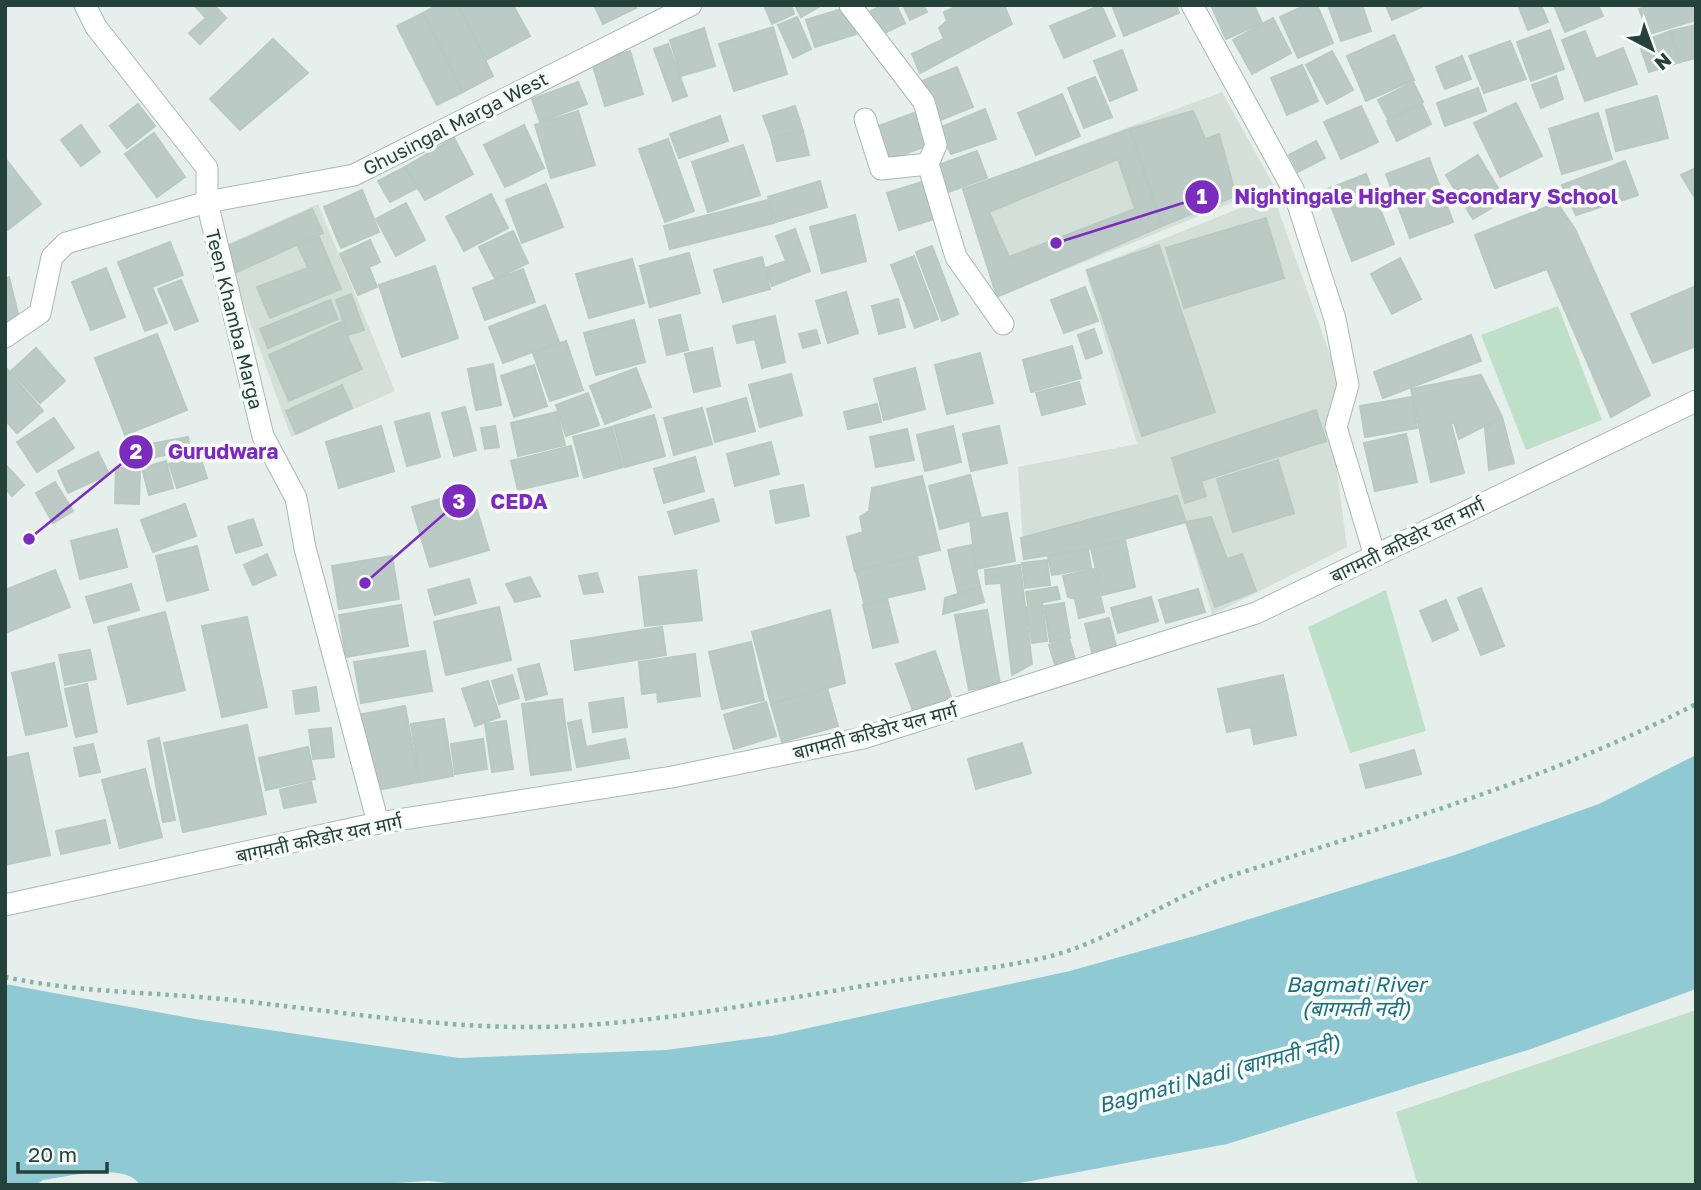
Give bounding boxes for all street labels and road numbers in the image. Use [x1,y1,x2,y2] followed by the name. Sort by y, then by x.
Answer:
[359,66,551,180] street label: Ghusingal Marga West
[201,227,269,411] street label: Teen Khamba Marga
[1326,492,1489,587] street label: बागमती करिडोर यल मार्ग
[790,698,960,764] street label: बागमती करिडोर यल मार्ग
[234,809,405,867] street label: बागमती करिडोर यल मार्ग

